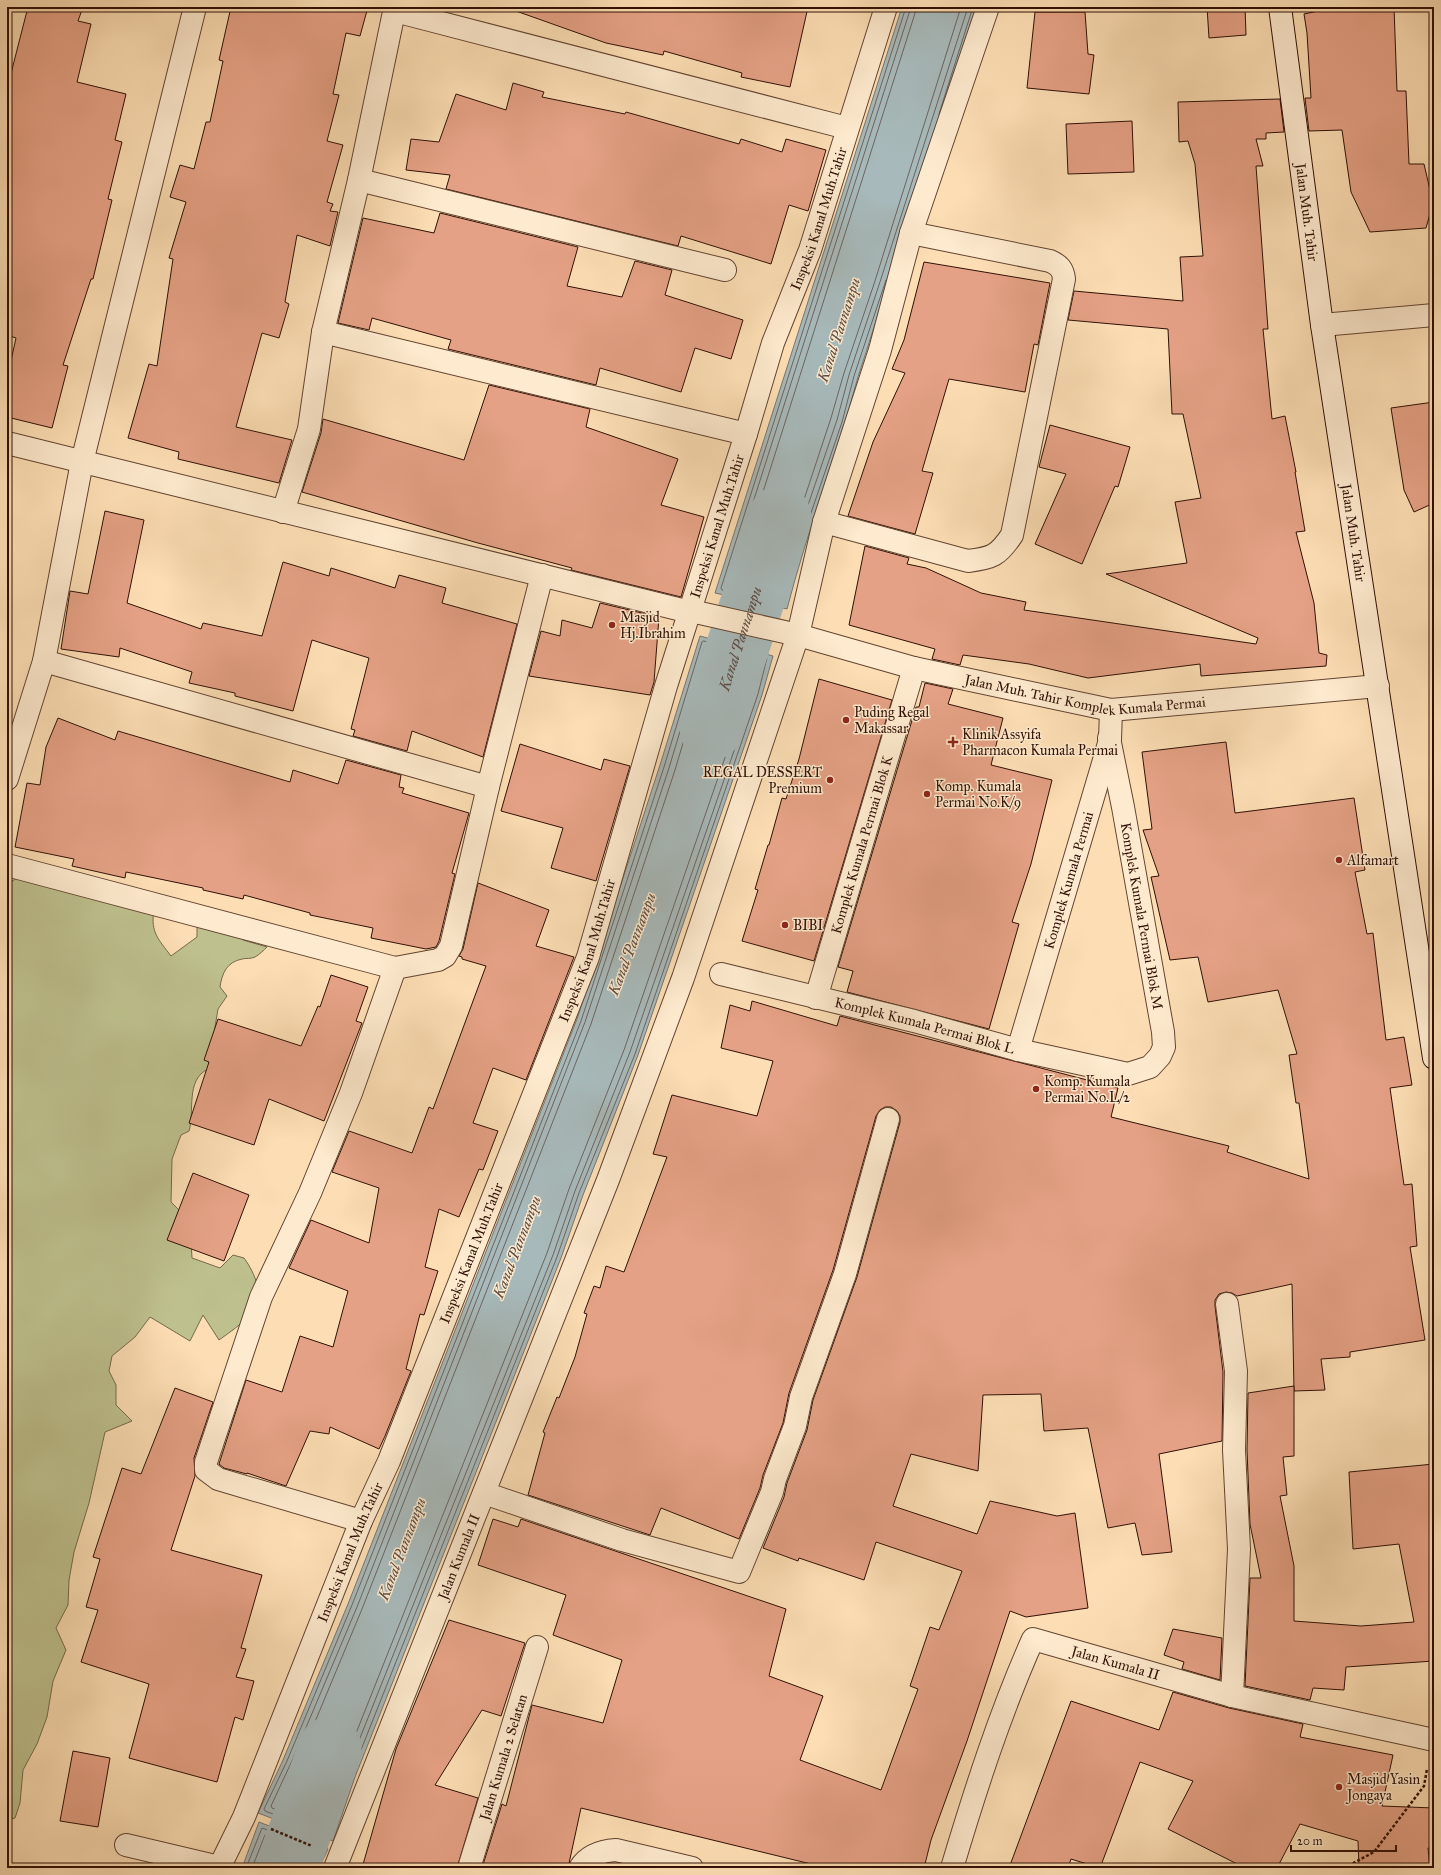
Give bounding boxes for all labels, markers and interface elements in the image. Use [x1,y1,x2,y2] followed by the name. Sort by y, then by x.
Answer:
[787,144,851,293] street label: Inspeksi Kanal Muh.Tahir
[1290,160,1322,263] street label: Jalan Muh. Tahir
[813,276,865,385] water label: Kanal Pannampu
[687,452,748,600] street label: Inspeksi Kanal Muh.Tahir
[1336,481,1369,584] street label: Jalan Muh. Tahir
[715,584,766,694] water label: Kanal Pannampu
[620,609,686,642] place label: Masjid Hj.Ibrahim
[607,620,617,630] marker: Masjid Hj.Ibrahim
[961,671,1207,719] street label: Jalan Muh. Tahir Komplek Kumala Permai
[854,704,930,737] place label: Puding Regal Makassar
[841,715,851,725] marker: Puding Regal Makassar
[962,726,1118,759] place label: Klinik Assyifa Pharmacon Kumala Permai
[947,736,959,748] marker: Klinik Assyifa Pharmacon Kumala Permai
[828,753,897,936] street label: Komplek Kumala Permai Blok K
[703,764,822,797] place label: REGAL DESSERT Premium
[825,775,835,785] marker: REGAL DESSERT Premium
[935,778,1021,811] place label: Komp. Kumala Permai No.K/9
[922,789,932,799] marker: Komp. Kumala Permai No.K/9
[1040,810,1097,951] street label: Komplek Kumala Permai
[1117,821,1166,1011] street label: Komplek Kumala Permai Blok M
[1346,852,1399,869] place label: Alfamart
[1334,855,1344,865] marker: Alfamart
[555,876,619,1025] street label: Inspeksi Kanal Muh.Tahir
[604,890,661,999] water label: Kanal Pannampu
[793,917,823,934] place label: BIBI
[780,920,790,930] marker: BIBI
[833,994,1017,1058] street label: Komplek Kumala Permai Blok L
[1044,1073,1130,1106] place label: Komp. Kumala Permai No.L/2
[1031,1084,1041,1094] marker: Komp. Kumala Permai No.L/2
[436,1180,507,1326] street label: Inspeksi Kanal Muh.Tahir
[489,1193,546,1302] water label: Kanal Pannampu
[314,1479,387,1625] street label: Inspeksi Kanal Muh.Tahir
[374,1495,431,1604] water label: Kanal Pannampu
[434,1511,484,1605] street label: Jalan Kumala II
[1067,1642,1162,1684] street label: Jalan Kumala II
[476,1692,531,1825] street label: Jalan Kumala 2 Selatan
[1345,1771,1421,1805] place label: Masjid Yasin Jongaya
[1334,1782,1344,1792] marker: Masjid Yasin Jongaya
[1291,1827,1396,1853] scale bar
[1297,1834,1323,1848] text: 20 m

